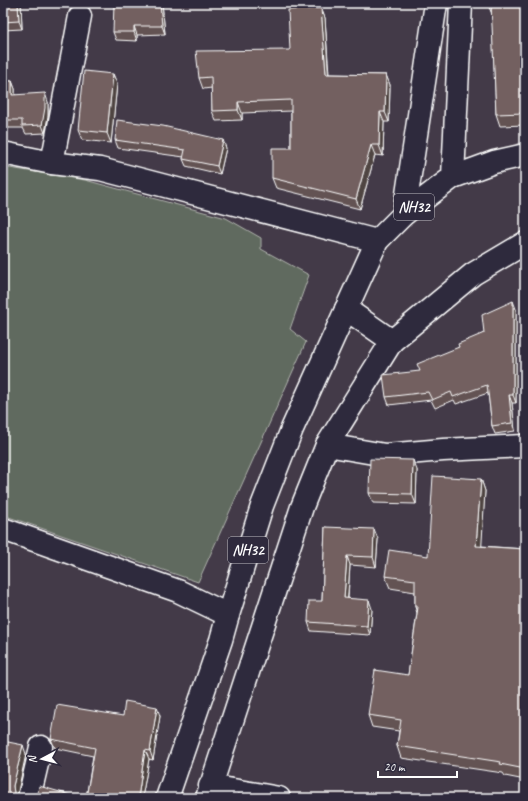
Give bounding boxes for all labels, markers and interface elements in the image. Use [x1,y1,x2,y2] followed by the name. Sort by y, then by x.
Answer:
[394,194,434,220] road number: NH32
[228,537,268,563] road number: NH32
[22,739,62,779] north arrow
[378,753,457,779] scale bar
[24,754,39,764] text: N
[384,759,406,775] text: 20 m

